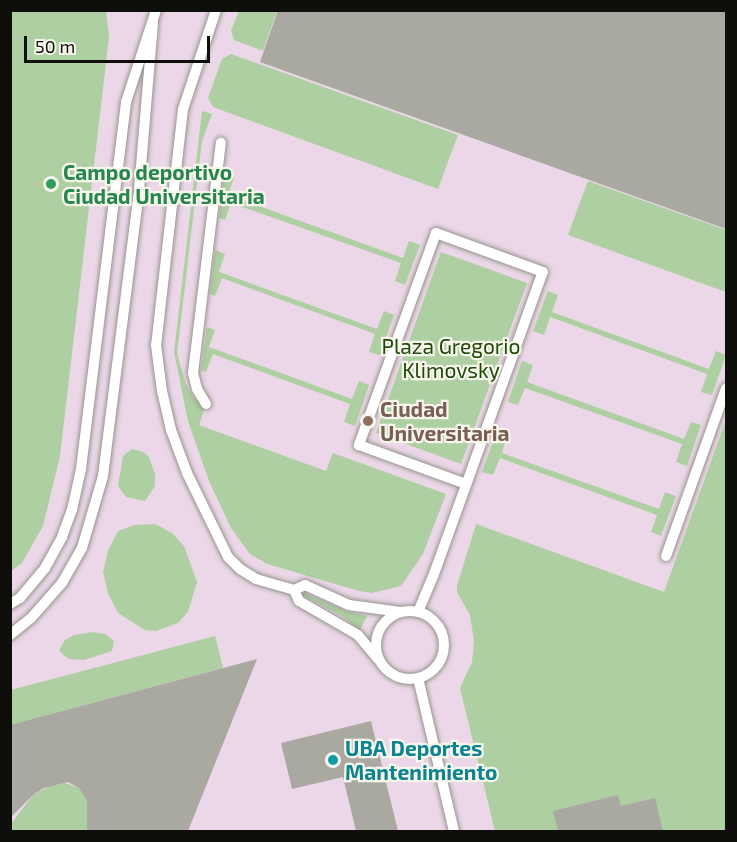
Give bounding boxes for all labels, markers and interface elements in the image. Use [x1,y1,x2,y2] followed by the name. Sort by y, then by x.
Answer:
[27,24,213,62] scale bar
[35,35,75,57] text: 50 m
[63,159,265,209] place label: Campo deportivo Ciudad Universitaria
[44,177,58,191] marker: Campo deportivo Ciudad Universitaria
[382,333,520,383] park label: Plaza Gregorio Klimovsky
[380,396,510,446] place label: Ciudad Universitaria
[361,414,375,428] marker: Ciudad Universitaria
[345,735,497,785] place label: UBA Deportes Mantenimiento
[326,753,340,767] marker: UBA Deportes Mantenimiento

